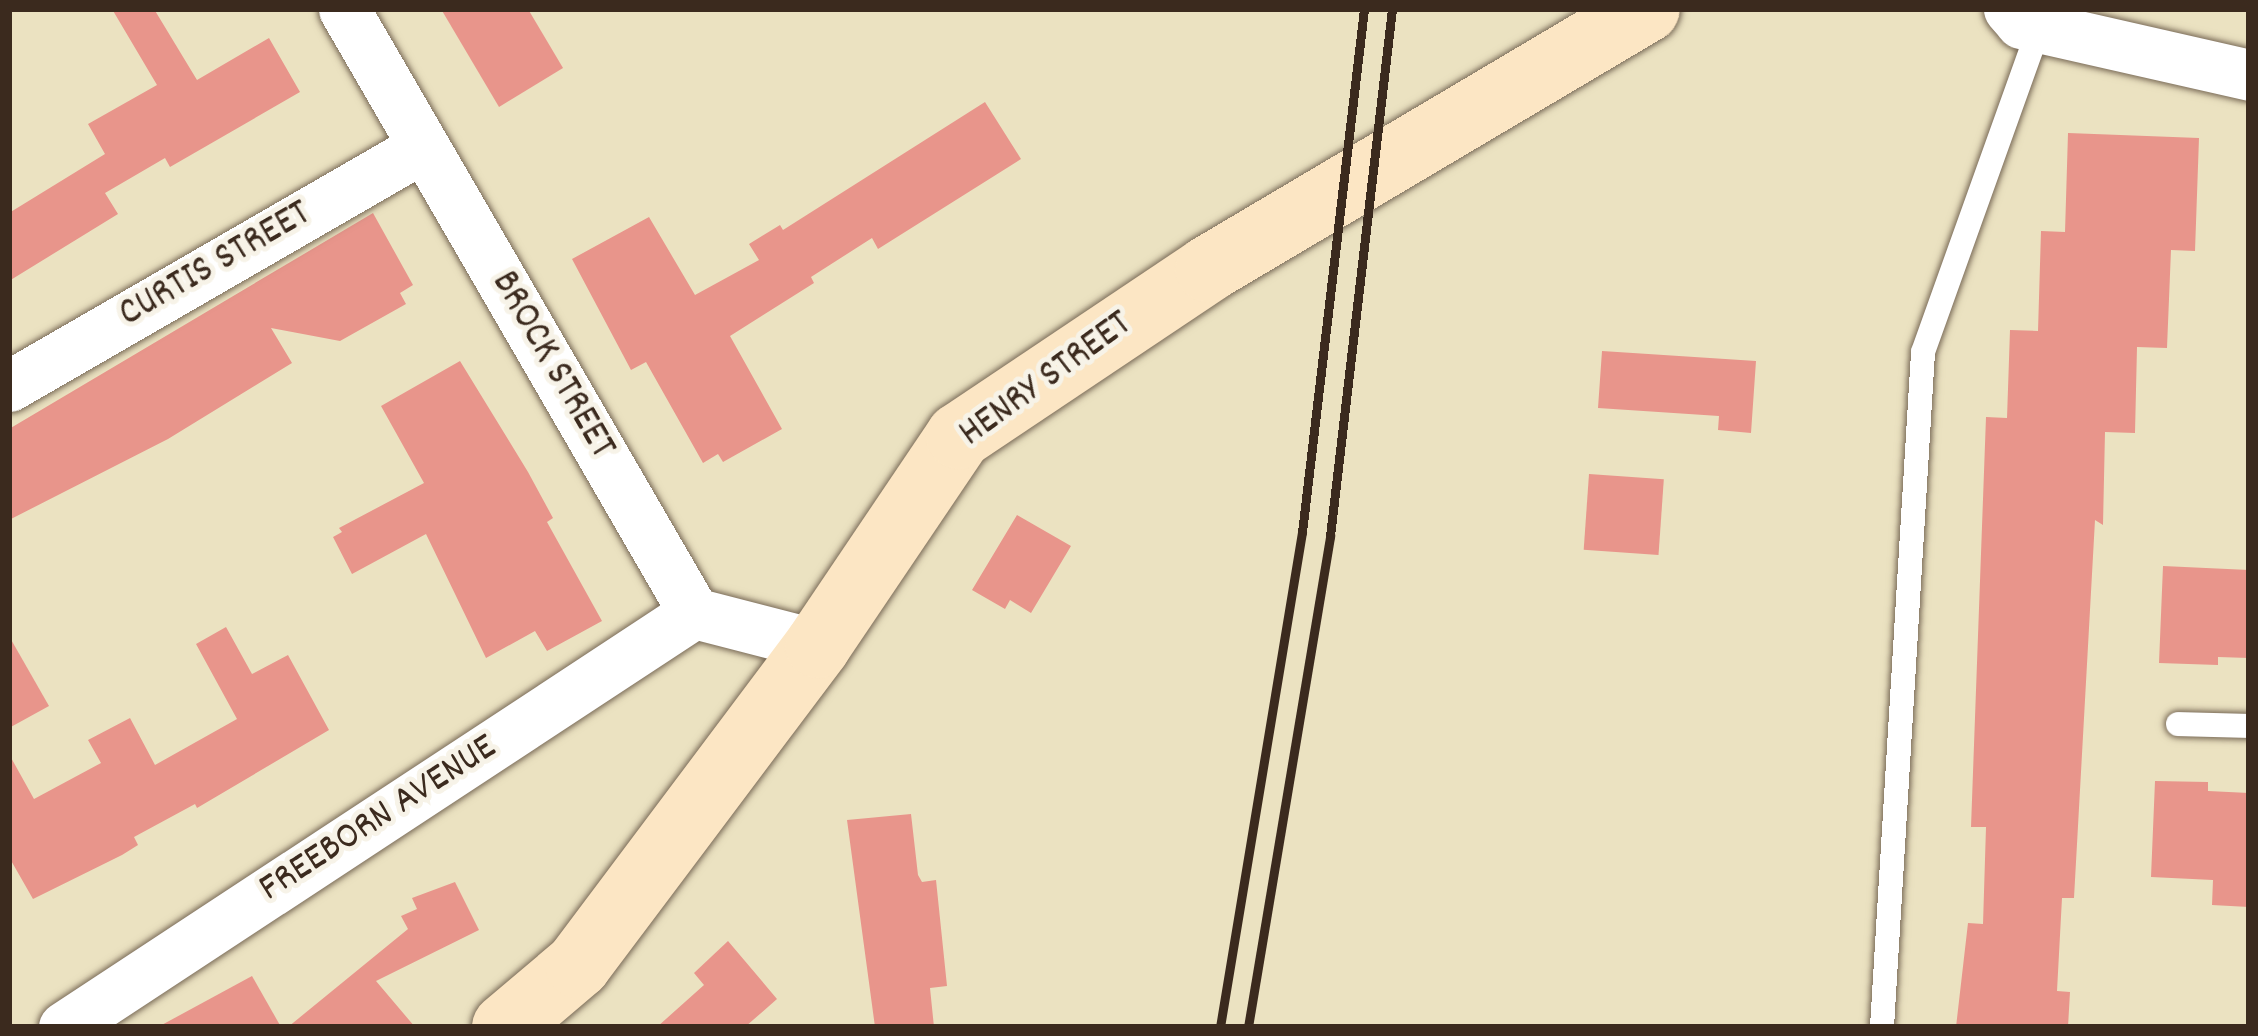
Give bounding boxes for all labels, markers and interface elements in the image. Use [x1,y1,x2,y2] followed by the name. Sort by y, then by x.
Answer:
[112,192,320,340] street label: CURTIS STREET
[479,264,623,468] street label: BROCK STREET
[952,303,1142,459] street label: HENRY STREET
[252,726,506,914] street label: FREEBORN AVENUE

